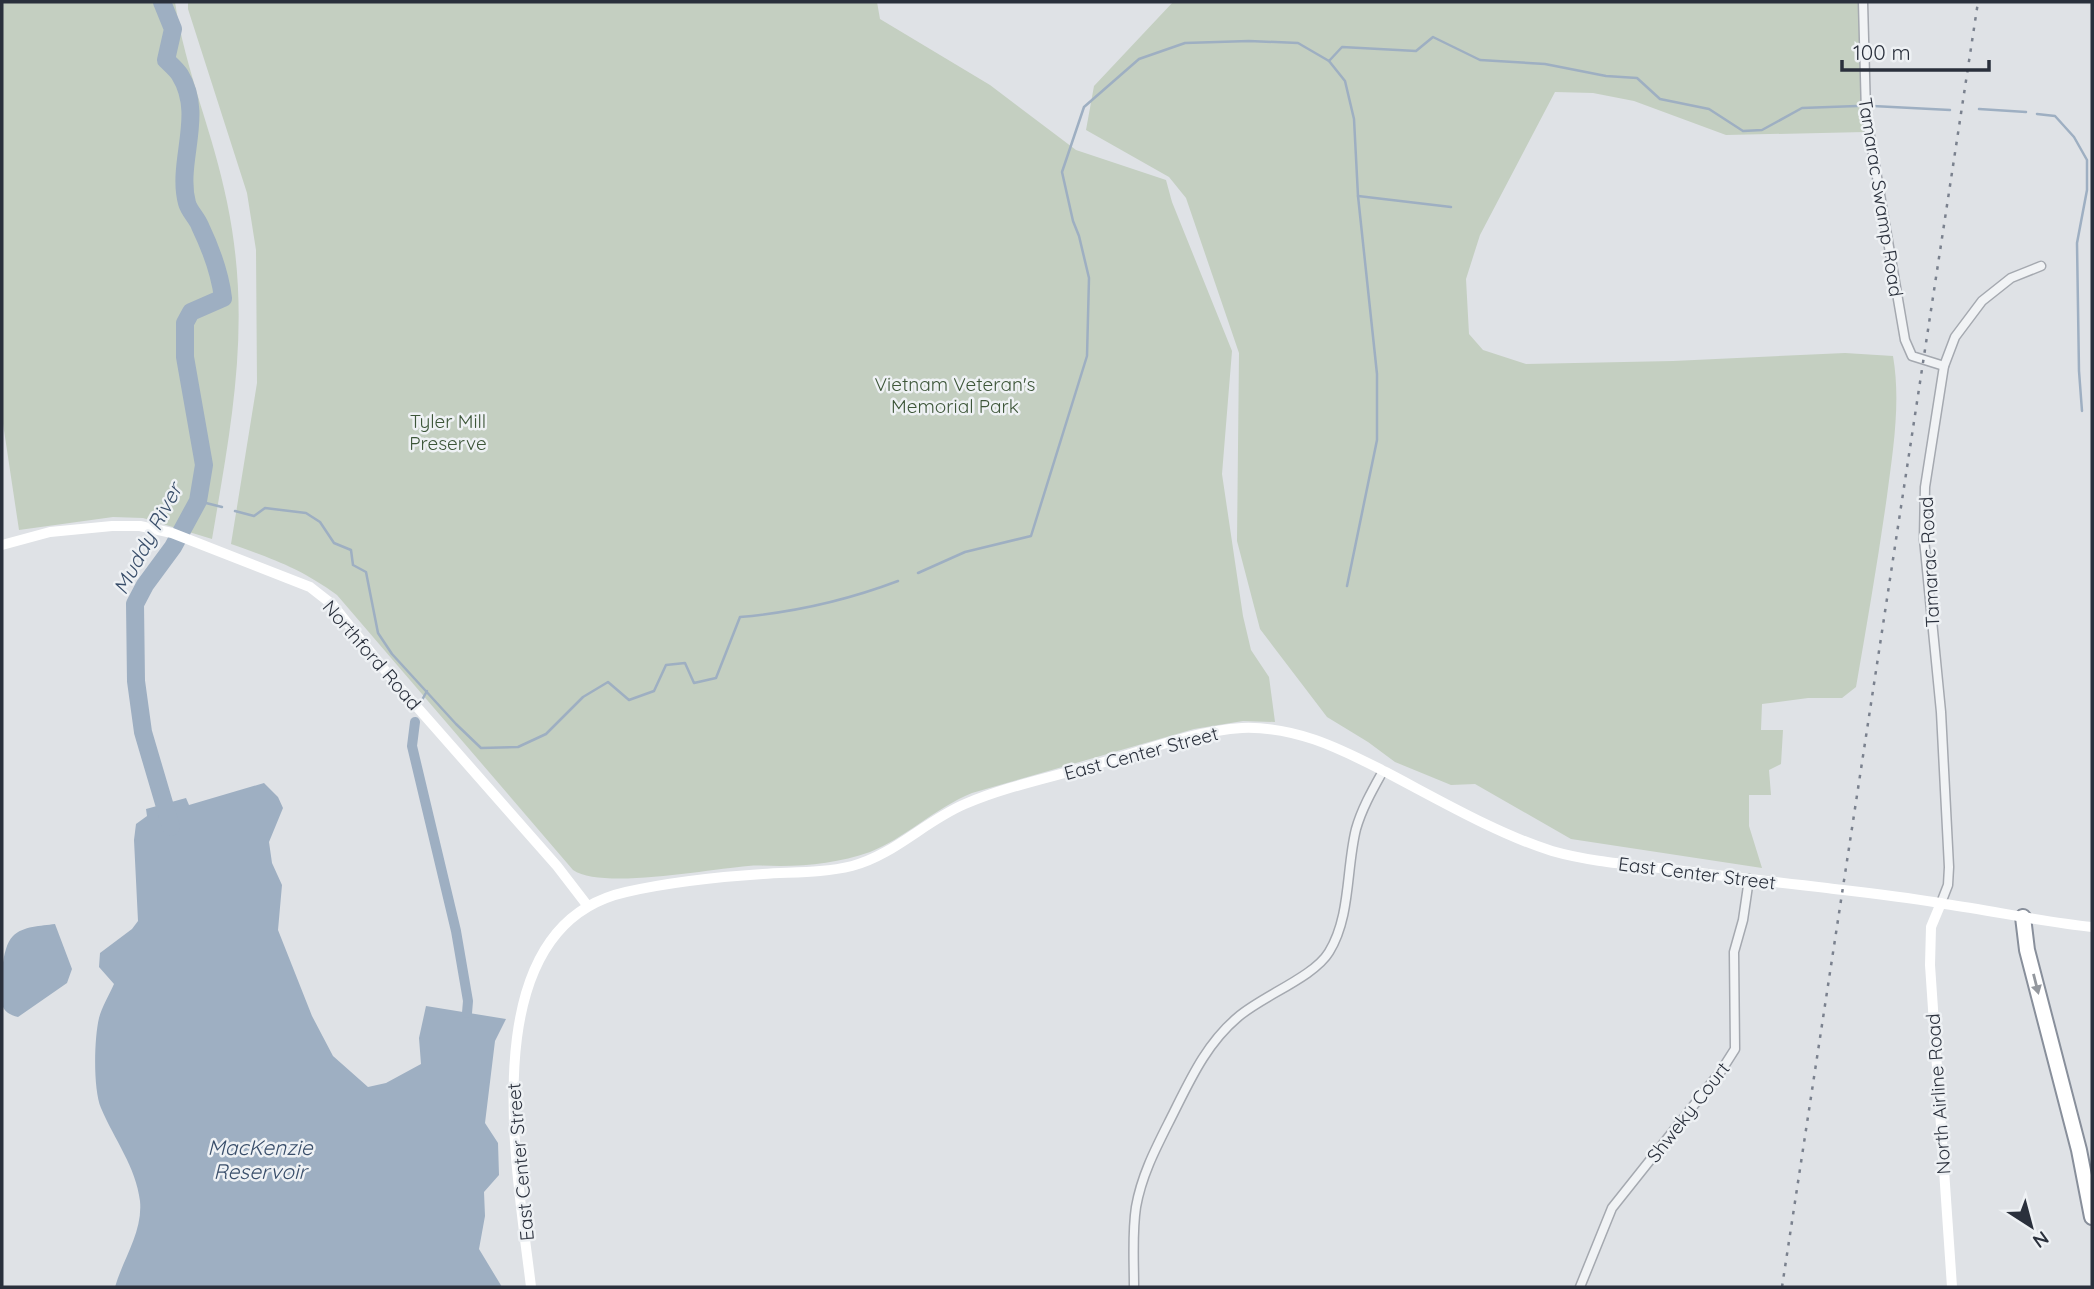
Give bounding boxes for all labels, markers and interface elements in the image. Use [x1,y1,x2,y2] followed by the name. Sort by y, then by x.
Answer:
[1842,28,1989,72] scale bar
[1853,39,1911,65] text: 100 m
[1853,96,1909,298] street label: Tamarac Swamp Road
[874,372,1036,418] park label: Vietnam Veteran's Memorial Park
[409,409,487,455] park label: Tyler Mill Preserve
[107,476,189,598] water label: Muddy River
[1914,496,1944,628] street label: Tamarac Road
[318,595,426,715] street label: Northford Road
[1061,721,1221,785] street label: East Center Street
[1617,851,1777,895] street label: East Center Street
[2031,973,2042,995] one-way arrow
[1920,1013,1956,1175] street label: North Airline Road
[1641,1057,1735,1167] street label: Shweky Court
[501,1082,539,1242] street label: East Center Street
[207,1134,314,1184] water label: MacKenzie Reservoir
[1996,1191,2066,1261] north arrow
[2028,1226,2054,1254] text: N

